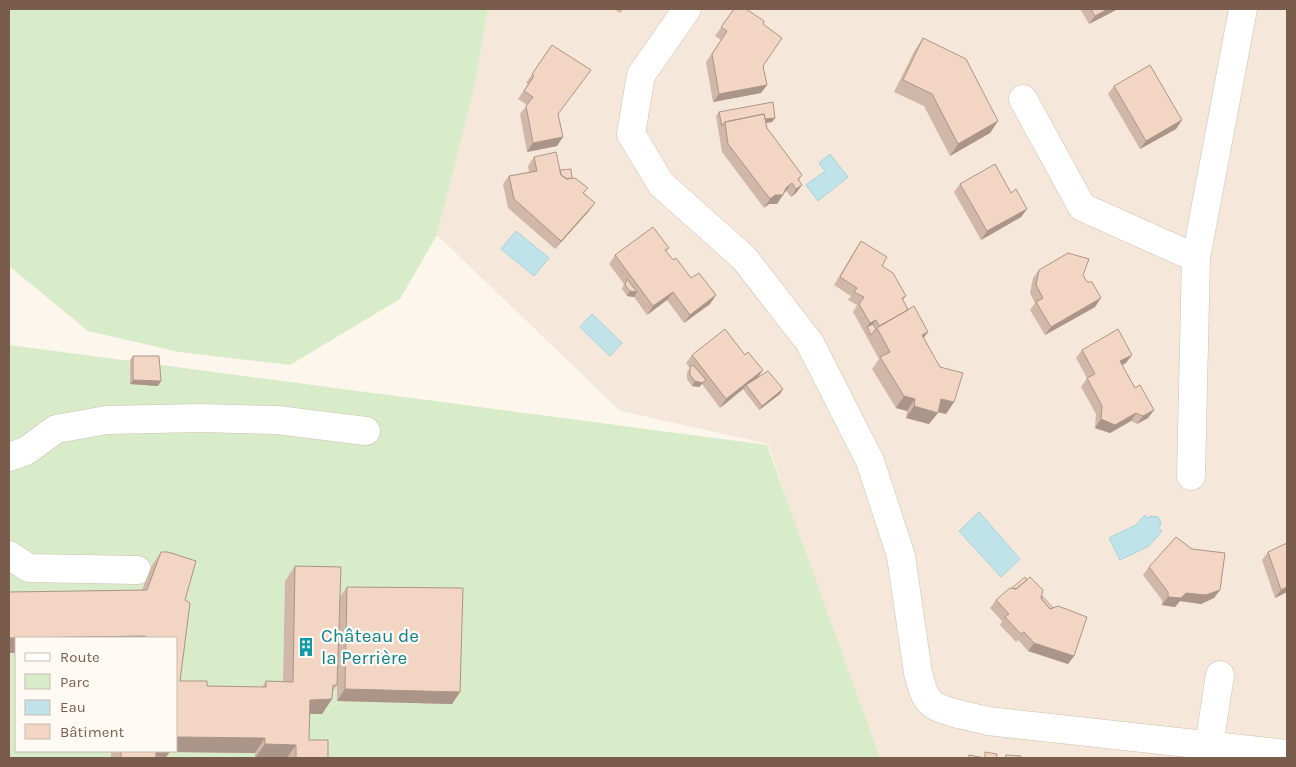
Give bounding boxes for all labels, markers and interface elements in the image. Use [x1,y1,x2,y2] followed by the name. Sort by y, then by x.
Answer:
[321,625,419,669] place label: Château de la Perrière
[295,636,317,658] building icon: Château de la Perrière
[15,637,178,752] legend
[60,648,100,666] text: Route
[60,673,90,691] text: Parc
[60,698,86,716] text: Eau
[60,723,124,741] text: Bâtiment

